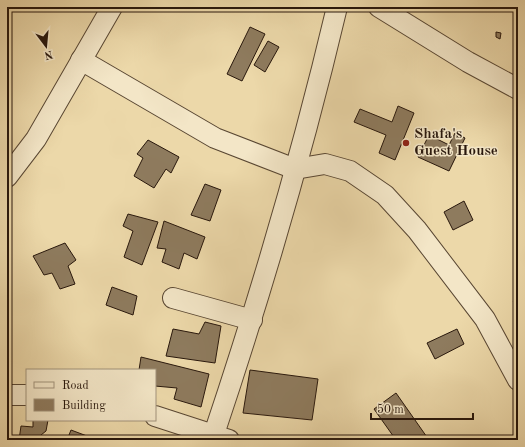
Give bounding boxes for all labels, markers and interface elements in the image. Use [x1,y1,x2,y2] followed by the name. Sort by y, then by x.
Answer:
[26,26,66,66] north arrow
[42,48,54,61] text: N
[414,127,498,159] place label: Shafa's Guest House
[401,138,411,148] marker: Shafa's Guest House
[26,369,156,421] legend
[62,380,89,392] text: Road
[371,395,473,421] scale bar
[62,400,106,412] text: Building
[377,403,404,416] text: 50 m

